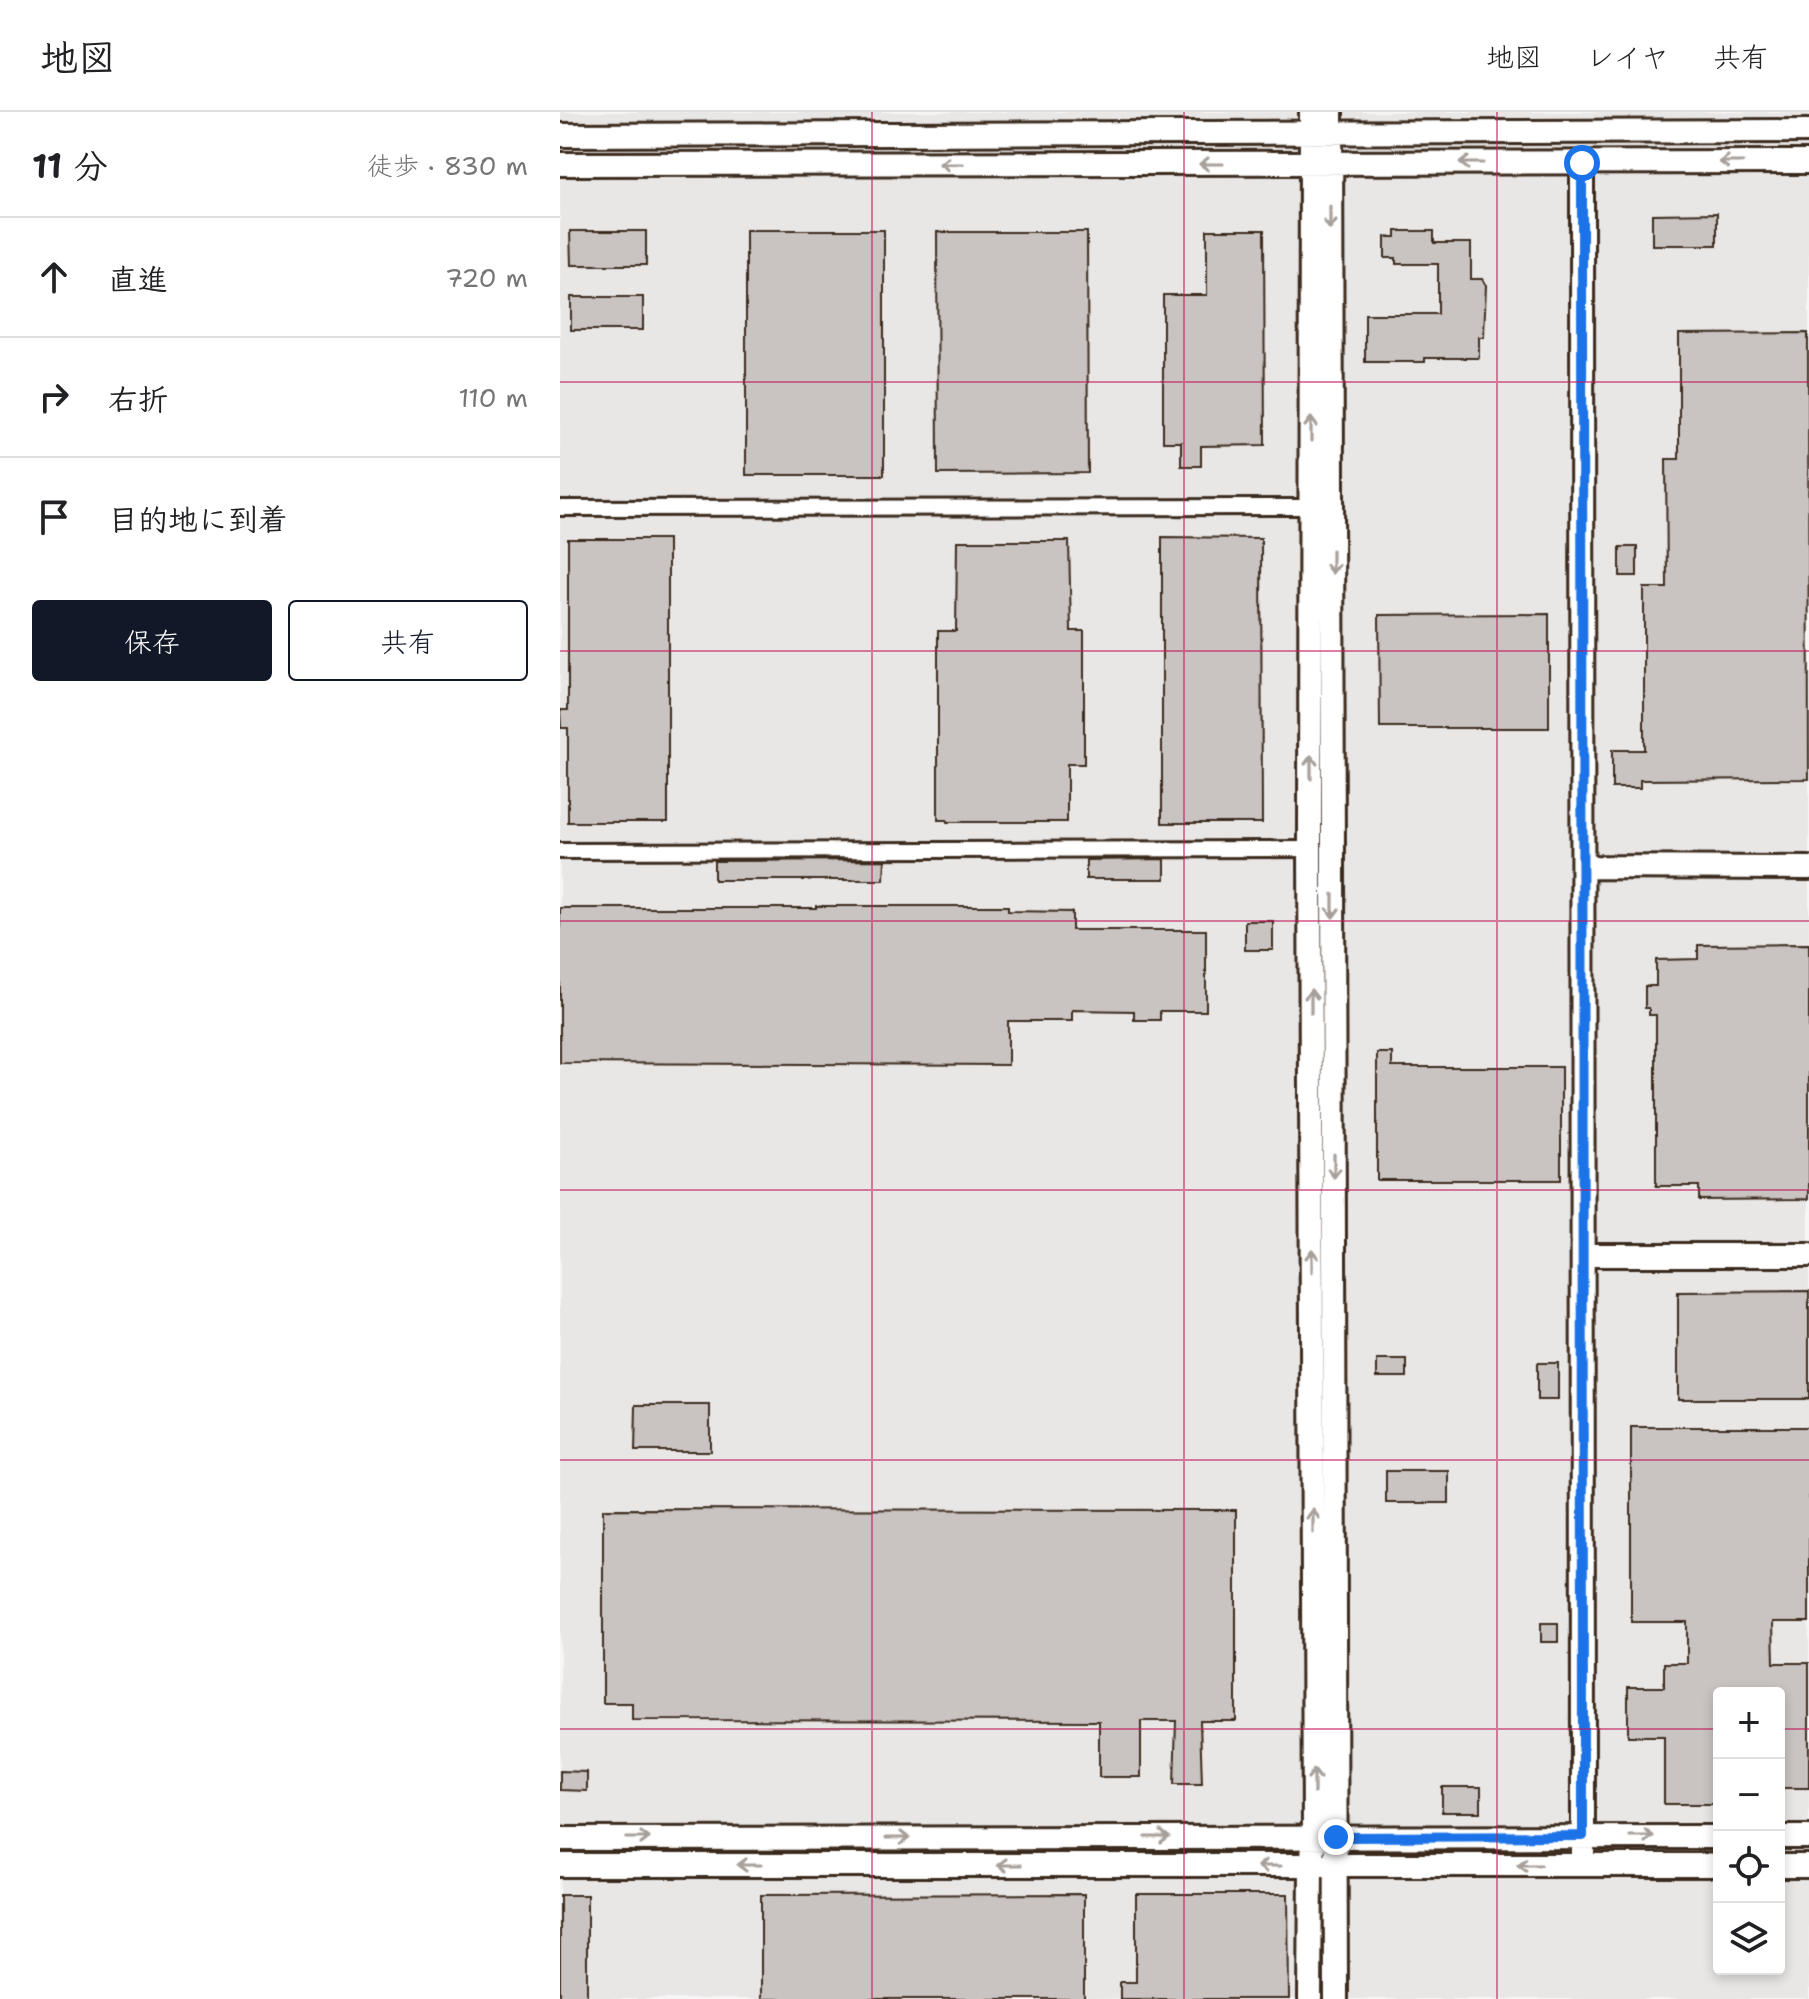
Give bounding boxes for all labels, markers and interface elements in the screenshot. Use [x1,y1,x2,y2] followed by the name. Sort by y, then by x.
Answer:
[40,32,116,83] text: 地図
[1486,38,1542,76] text: 地図
[1586,38,1669,76] text: レイヤ
[1713,38,1769,76] text: 共有
[32,143,108,189] text: 11 分
[1564,145,1600,181] route start
[367,148,528,183] text: 徒歩 · 830 m
[1718,154,1745,170] one-way arrow
[1458,155,1485,171] one-way arrow
[938,156,965,172] one-way arrow
[1198,156,1225,172] one-way arrow
[1323,204,1338,231] one-way arrow
[32,255,76,299] icon: ahead
[108,259,168,300] text: 直進
[445,260,528,295] text: 720 m
[32,375,76,419] icon: right
[108,379,168,420] text: 右折
[458,380,528,415] text: 110 m
[1303,416,1319,443] one-way arrow
[32,495,76,539] icon: arrive
[108,499,288,540] text: 目的地に到着
[1324,548,1340,575] one-way arrow
[32,600,272,681] button: 保存
[288,600,528,681] button: 共有
[1303,754,1319,781] one-way arrow
[1325,892,1341,919] one-way arrow
[1303,988,1319,1015] one-way arrow
[1326,1152,1342,1179] one-way arrow
[1304,1248,1320,1275] one-way arrow
[1305,1508,1321,1535] one-way arrow
[1713,1687,1785,1975] map controls
[1713,1687,1785,1759] button: +
[1713,1759,1785,1831] button: −
[1306,1768,1322,1795] one-way arrow
[1318,1819,1354,1855] route end
[1628,1828,1655,1844] one-way arrow
[1144,1829,1171,1845] one-way arrow
[624,1830,651,1846] one-way arrow
[884,1830,911,1846] one-way arrow
[1713,1831,1785,1903] button: locate
[736,1857,763,1873] one-way arrow
[996,1857,1023,1873] one-way arrow
[1516,1857,1543,1873] one-way arrow
[1256,1858,1283,1874] one-way arrow
[1713,1903,1785,1975] button: layers

